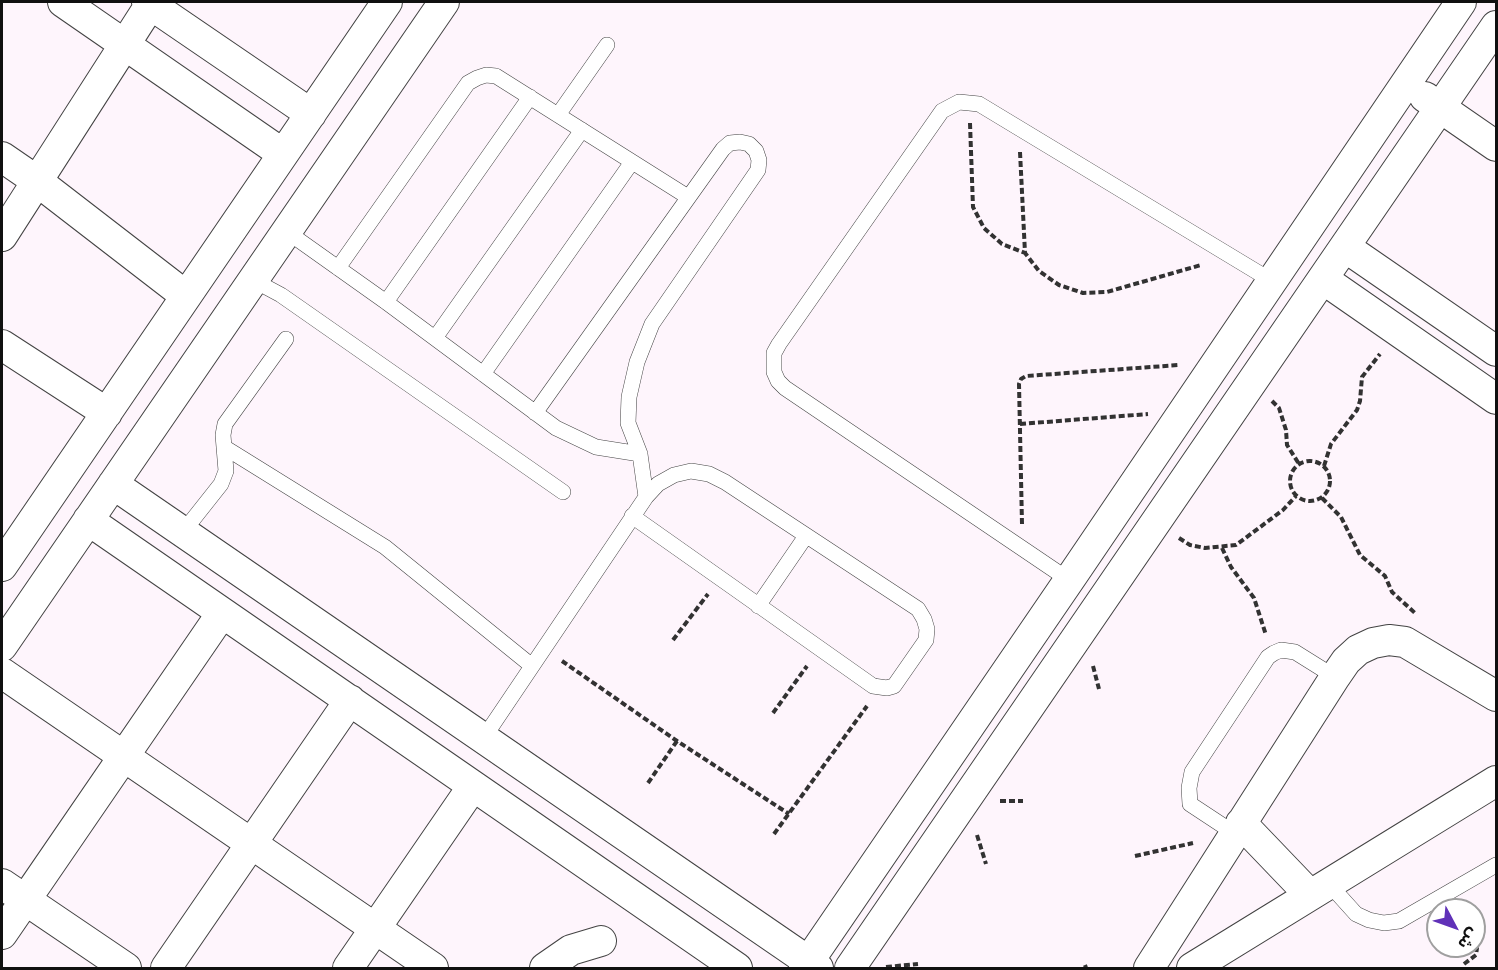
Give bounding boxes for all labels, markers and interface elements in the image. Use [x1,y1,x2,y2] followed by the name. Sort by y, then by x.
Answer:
[1426,898,1486,958] north arrow
[1454,924,1483,953] text: ش

